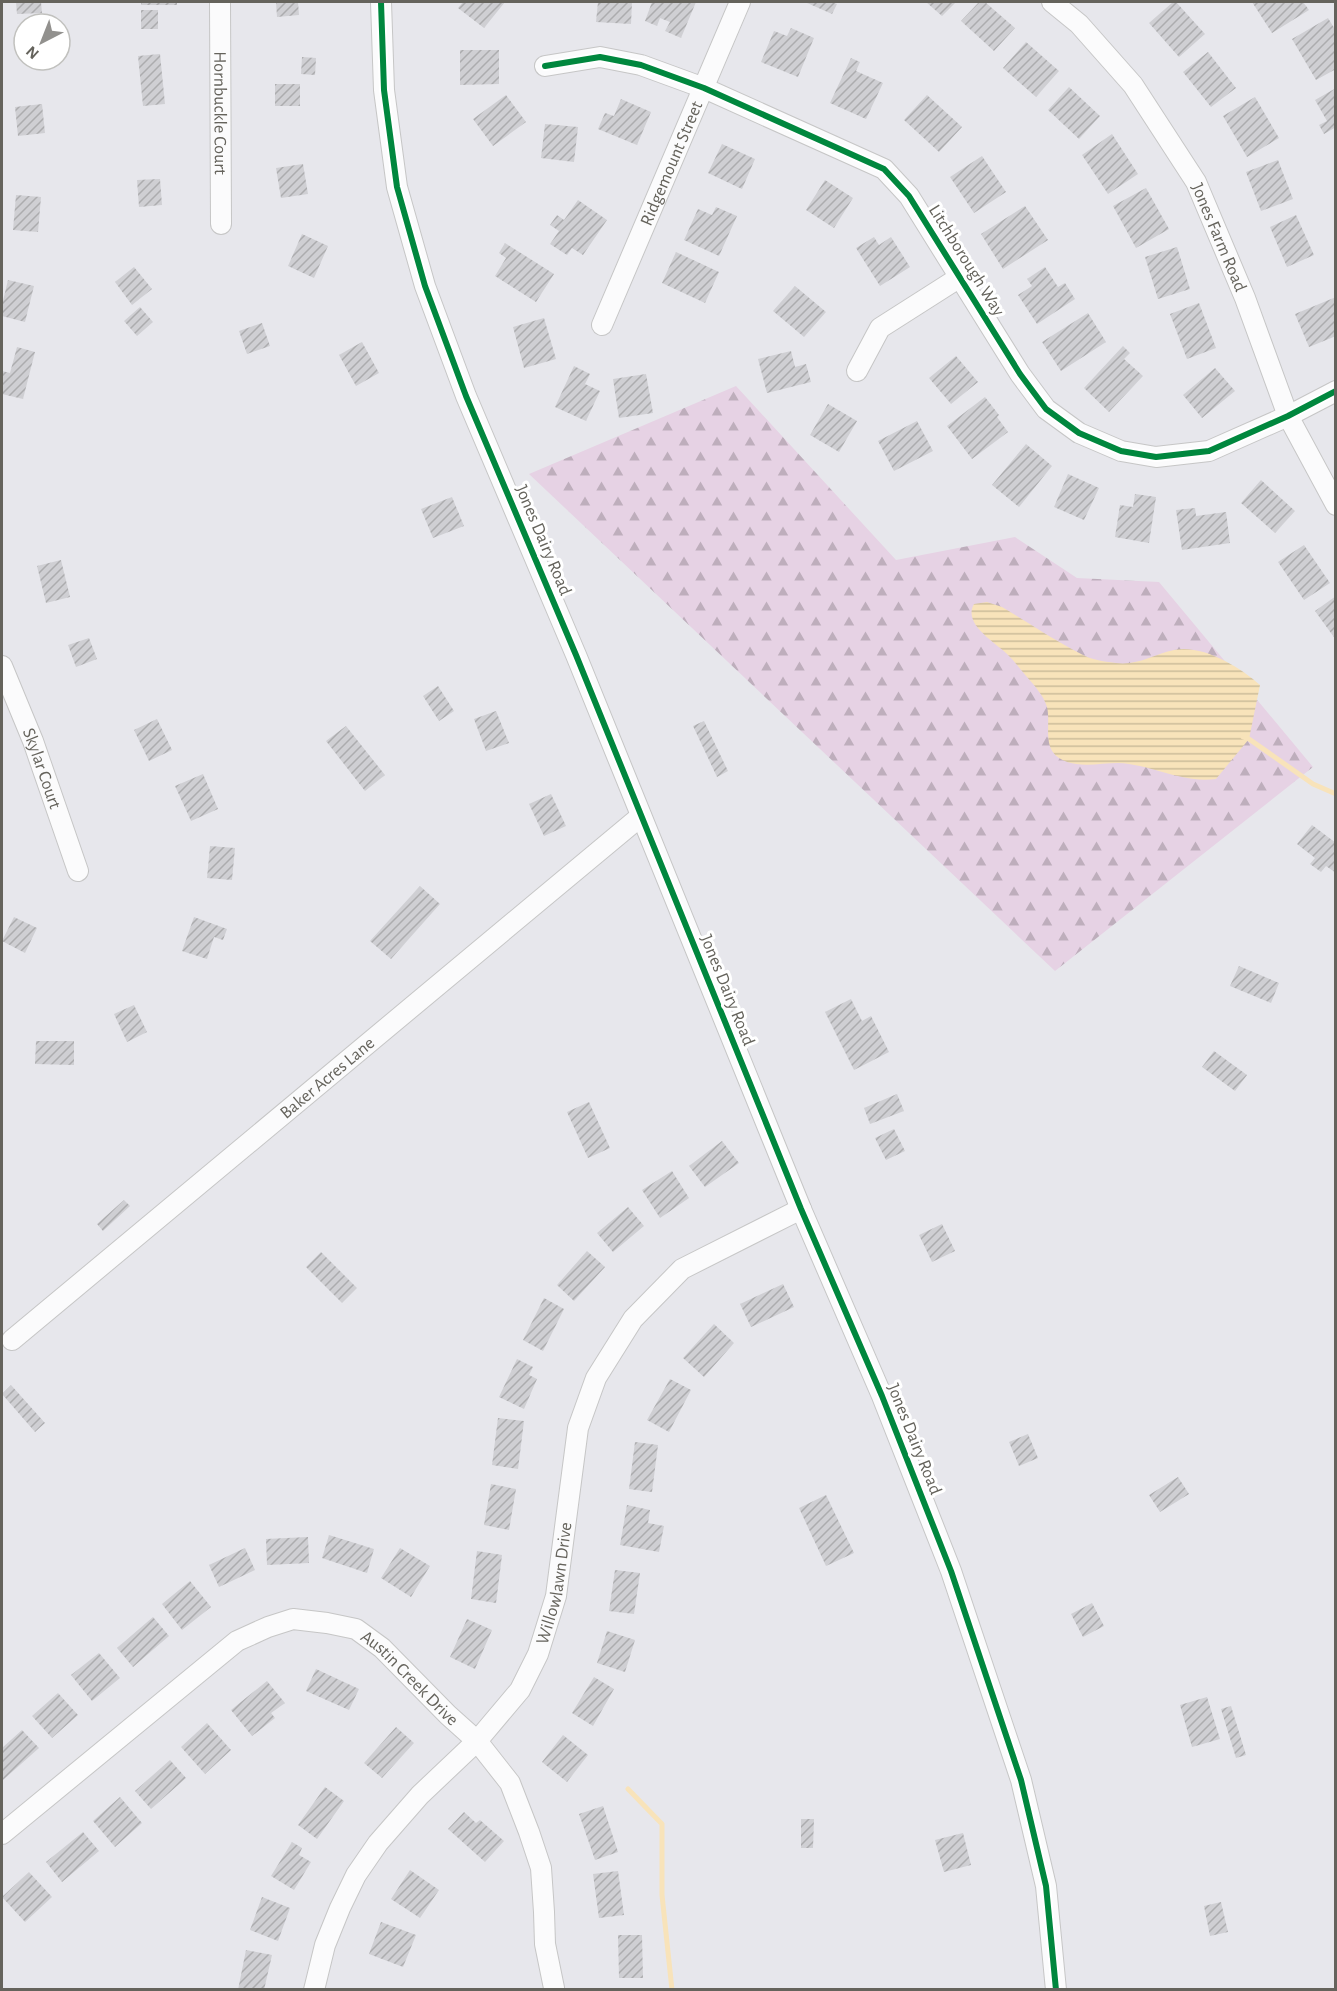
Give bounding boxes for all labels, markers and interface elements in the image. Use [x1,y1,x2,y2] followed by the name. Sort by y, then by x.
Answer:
[12,12,72,72] north arrow
[23,43,42,62] text: N
[210,51,229,175] street label: Hornbuckle Court
[638,98,707,228] street label: Ridgemount Street
[1188,181,1249,294] street label: Jones Farm Road
[925,202,1008,320] street label: Litchborough Way
[512,483,574,598] street label: Jones Dairy Road
[19,726,64,811] street label: Skylar Court
[697,932,757,1048] street label: Jones Dairy Road
[277,1034,378,1123] street label: Baker Acres Lane
[884,1381,944,1497] street label: Jones Dairy Road
[534,1521,576,1647] street label: Willowlawn Drive
[357,1628,461,1730] street label: Austin Creek Drive

